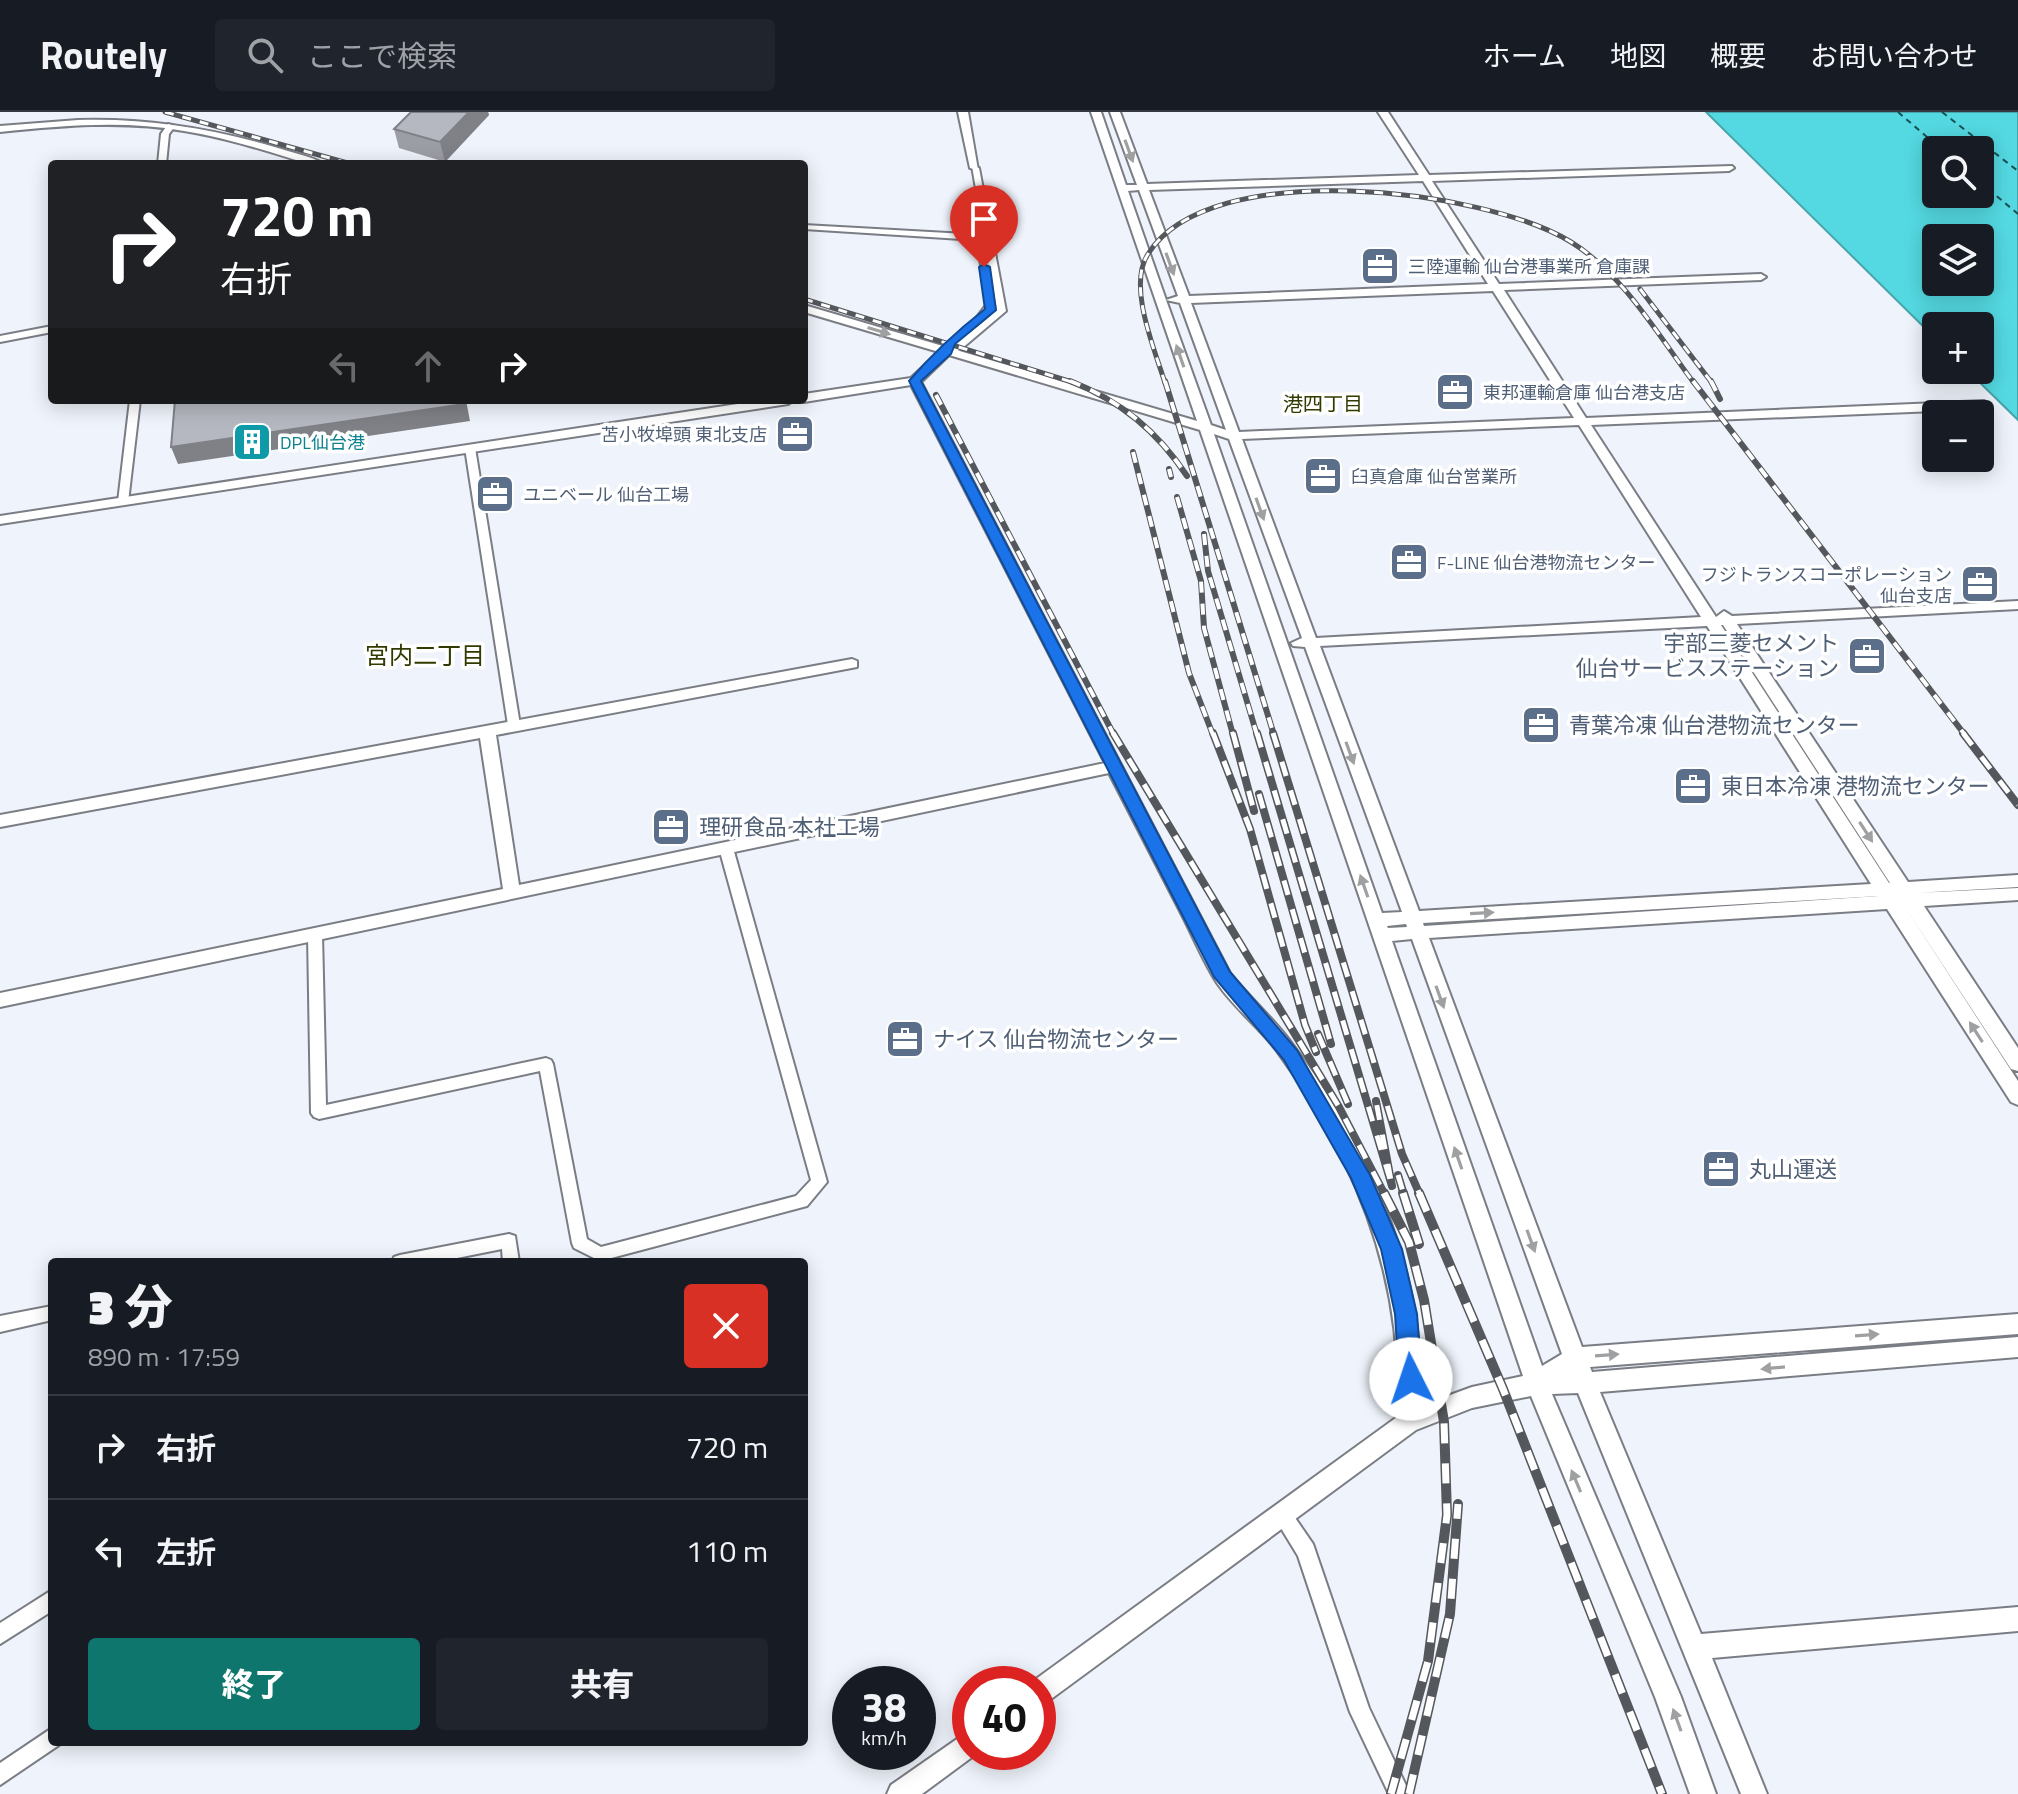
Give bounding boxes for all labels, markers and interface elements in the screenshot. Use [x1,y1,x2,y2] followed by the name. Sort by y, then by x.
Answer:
[215,19,775,91] search box
[40,26,167,84] text: Routely
[243,33,287,77] icon: search
[307,33,457,79] text: ここで検索
[1483,34,1566,77] text: ホーム
[1610,34,1666,77] text: 地図
[1710,34,1766,77] text: 概要
[1810,34,1978,77] text: お問い合わせ
[1922,136,1994,472] map controls
[1922,136,1994,208] button: search
[1123,140,1136,164] one-way arrow
[220,173,373,258] text: 720 m
[950,185,1018,267] pin
[88,192,192,296] icon: right
[962,197,1006,241] icon: arrive
[1922,224,1994,296] button: layers
[1359,245,1401,287] office icon: 三陸運輸 仙台港事業所 倉庫課
[220,251,292,306] text: 右折
[1164,252,1177,276] one-way arrow
[1408,253,1650,280] place label: 三陸運輸 仙台港事業所 倉庫課
[1922,312,1994,384] button: +
[867,325,891,338] one-way arrow
[1174,343,1186,367] one-way arrow
[322,344,366,388] icon: left
[406,344,450,388] icon: ahead
[490,344,534,388] icon: right
[1434,371,1476,413] office icon: 東邦運輸倉庫 仙台港支店
[1483,379,1685,406] place label: 東邦運輸倉庫 仙台港支店
[1283,388,1363,419] district label: 港四丁目
[1922,400,1994,472] button: −
[774,413,816,455] office icon: 苫小牧埠頭 東北支店
[231,421,273,463] building icon: DPL仙台港
[601,421,767,448] place label: 苫小牧埠頭 東北支店
[280,429,365,456] place label: DPL仙台港
[1302,455,1344,497] office icon: 臼真倉庫 仙台営業所
[1351,463,1517,490] place label: 臼真倉庫 仙台営業所
[474,473,516,515] office icon: ユニベール 仙台工場
[523,481,689,508] place label: ユニベール 仙台工場
[1254,497,1267,521] one-way arrow
[1388,541,1430,583] office icon: F-LINE 仙台港物流センター
[1437,549,1655,576] place label: F-LINE 仙台港物流センター
[1701,561,1952,609] place label: フジトランスコーポレーション 仙台支店
[1959,563,2001,605] office icon: フジトランスコーポレーション 仙台支店
[1575,626,1839,685] place label: 宇部三菱セメント 仙台サービスステーション
[1846,635,1888,677] office icon: 宇部三菱セメント 仙台サービスステーション
[365,637,485,673] district label: 宮内二丁目
[1520,704,1562,746] office icon: 青葉冷凍 仙台港物流センター
[1569,708,1860,742] place label: 青葉冷凍 仙台港物流センター
[1344,741,1356,765] one-way arrow
[1672,765,1714,807] office icon: 東日本冷凍 港物流センター
[1721,769,1990,803] place label: 東日本冷凍 港物流センター
[650,806,692,848] office icon: 理研食品 本社工場
[699,810,880,844] place label: 理研食品 本社工場
[1858,821,1873,843] one-way arrow
[1357,873,1369,897] one-way arrow
[1470,907,1495,920] one-way arrow
[1434,985,1447,1009] one-way arrow
[884,1018,926,1060] office icon: ナイス 仙台物流センター
[1969,1021,1983,1043] one-way arrow
[933,1022,1179,1056] place label: ナイス 仙台物流センター
[1452,1145,1464,1169] one-way arrow
[1700,1148,1742,1190] office icon: 丸山運送
[1749,1152,1837,1186] place label: 丸山運送
[1525,1229,1538,1253] one-way arrow
[88,1270,173,1343] text: 3 分
[684,1284,768,1368] button: close
[1855,1329,1880,1342] one-way arrow
[88,1337,240,1376] text: 890 m · 17:59
[1369,1337,1453,1421] position arrow
[1595,1348,1620,1361] one-way arrow
[1760,1361,1785,1374] one-way arrow
[686,1424,768,1470] text: 720 m
[88,1425,132,1469] icon: right
[156,1425,216,1471] text: 右折
[1569,1469,1582,1493] one-way arrow
[686,1528,768,1574] text: 110 m
[88,1529,132,1573] icon: left
[156,1529,216,1575] text: 左折
[88,1638,420,1730] button: 終了
[436,1638,768,1730] button: 共有
[952,1666,1056,1770] speed limit sign: 40
[862,1677,906,1738] text: 38
[1670,1708,1682,1732] one-way arrow
[861,1722,907,1753] text: km/h

